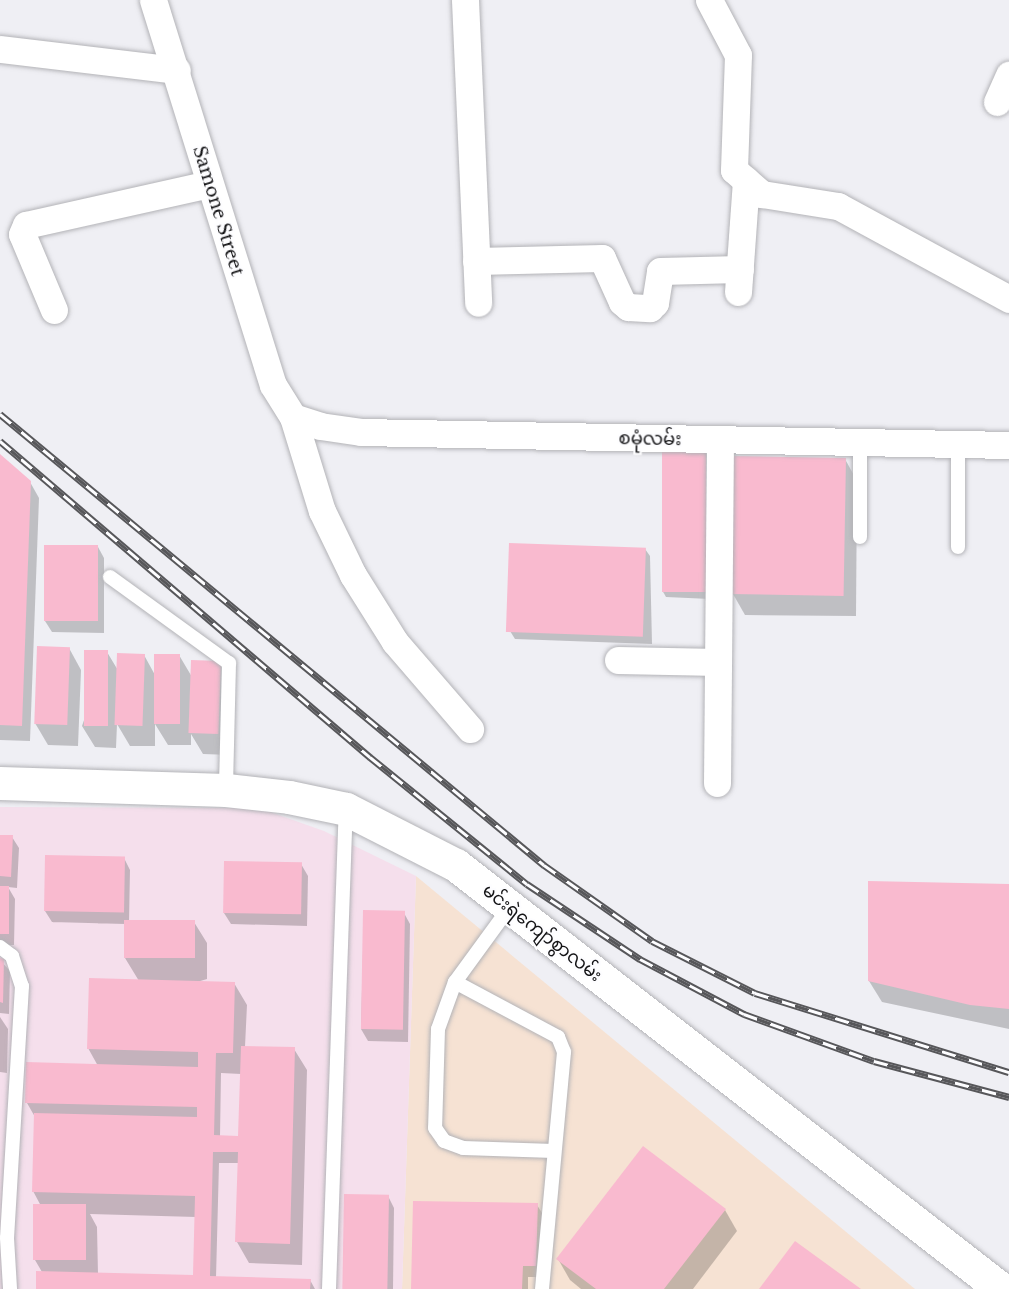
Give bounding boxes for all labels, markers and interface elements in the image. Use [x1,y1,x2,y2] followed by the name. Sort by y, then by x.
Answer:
[188,143,248,279] street label: Samone Street
[618,428,682,450] street label: စမုံလမ်း
[478,880,606,986] street label: မင်းရဲကျော်စွာလမ်း

